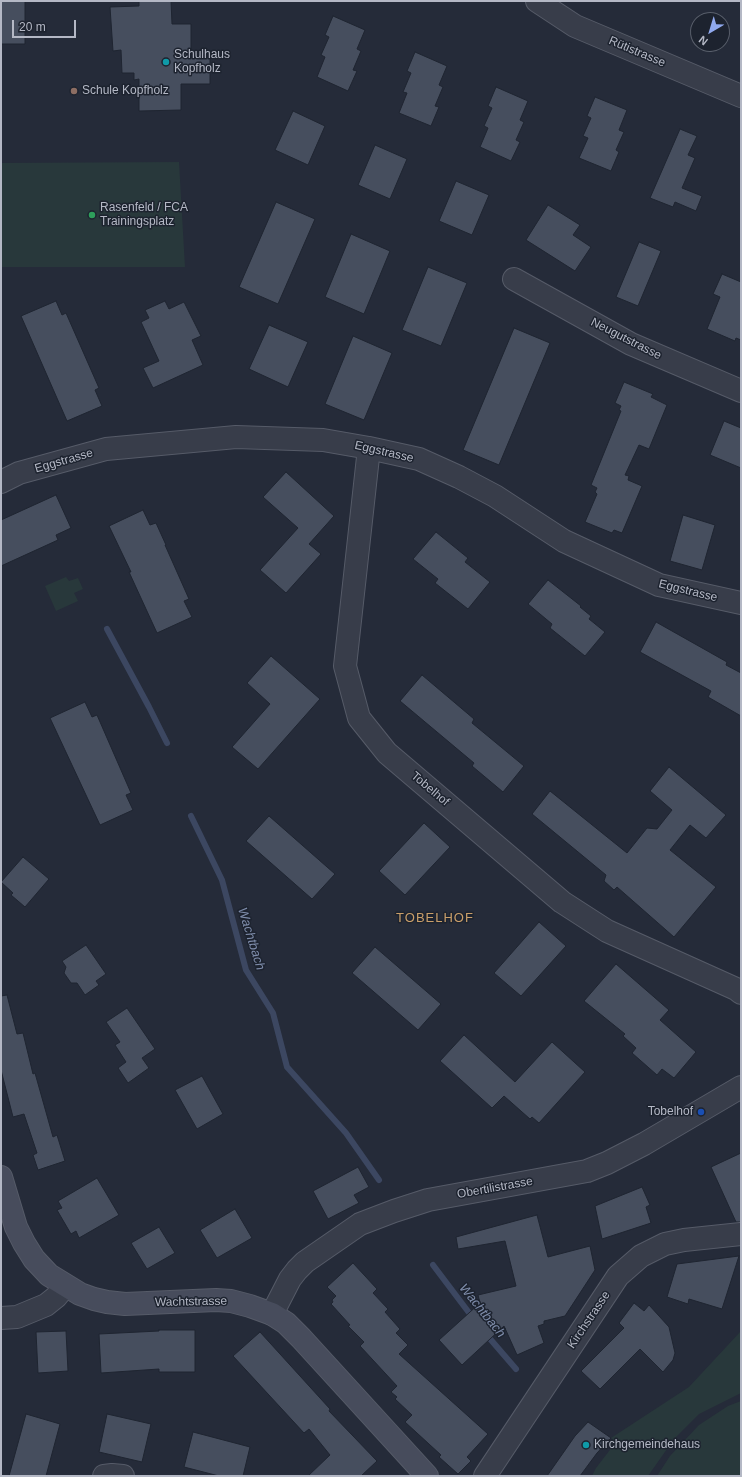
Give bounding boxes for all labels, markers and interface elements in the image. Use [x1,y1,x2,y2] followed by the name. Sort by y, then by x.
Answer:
[14,12,78,38] scale bar
[690,12,730,52] north arrow
[19,20,46,34] text: 20 m
[696,33,710,48] text: N
[607,34,667,70] street label: Rütistrasse
[174,48,230,76] place label: Schulhaus Kopfholz
[161,57,171,67] marker: Schulhaus Kopfholz
[82,84,169,98] place label: Schule Kopfholz
[69,86,79,96] marker: Schule Kopfholz
[100,201,188,229] place label: Rasenfeld / FCA Trainingsplatz
[87,210,97,220] marker: Rasenfeld / FCA Trainingsplatz
[588,315,664,363] street label: Neugutstrasse
[353,438,415,466] street label: Eggstrasse
[33,446,95,476] street label: Eggstrasse
[657,577,719,605] street label: Eggstrasse
[408,769,452,809] street label: Tobelhof
[234,906,268,972] water label: Wachtbach
[396,910,474,926] district label: TOBELHOF
[648,1105,693,1119] place label: Tobelhof
[696,1107,706,1117] marker: Tobelhof
[456,1174,534,1202] street label: Obertilistrasse
[456,1281,508,1341] water label: Wachtbach
[565,1289,613,1351] street label: Kirchstrasse
[155,1294,227,1310] street label: Wachtstrasse
[594,1438,700,1452] place label: Kirchgemeindehaus
[581,1440,591,1450] marker: Kirchgemeindehaus

